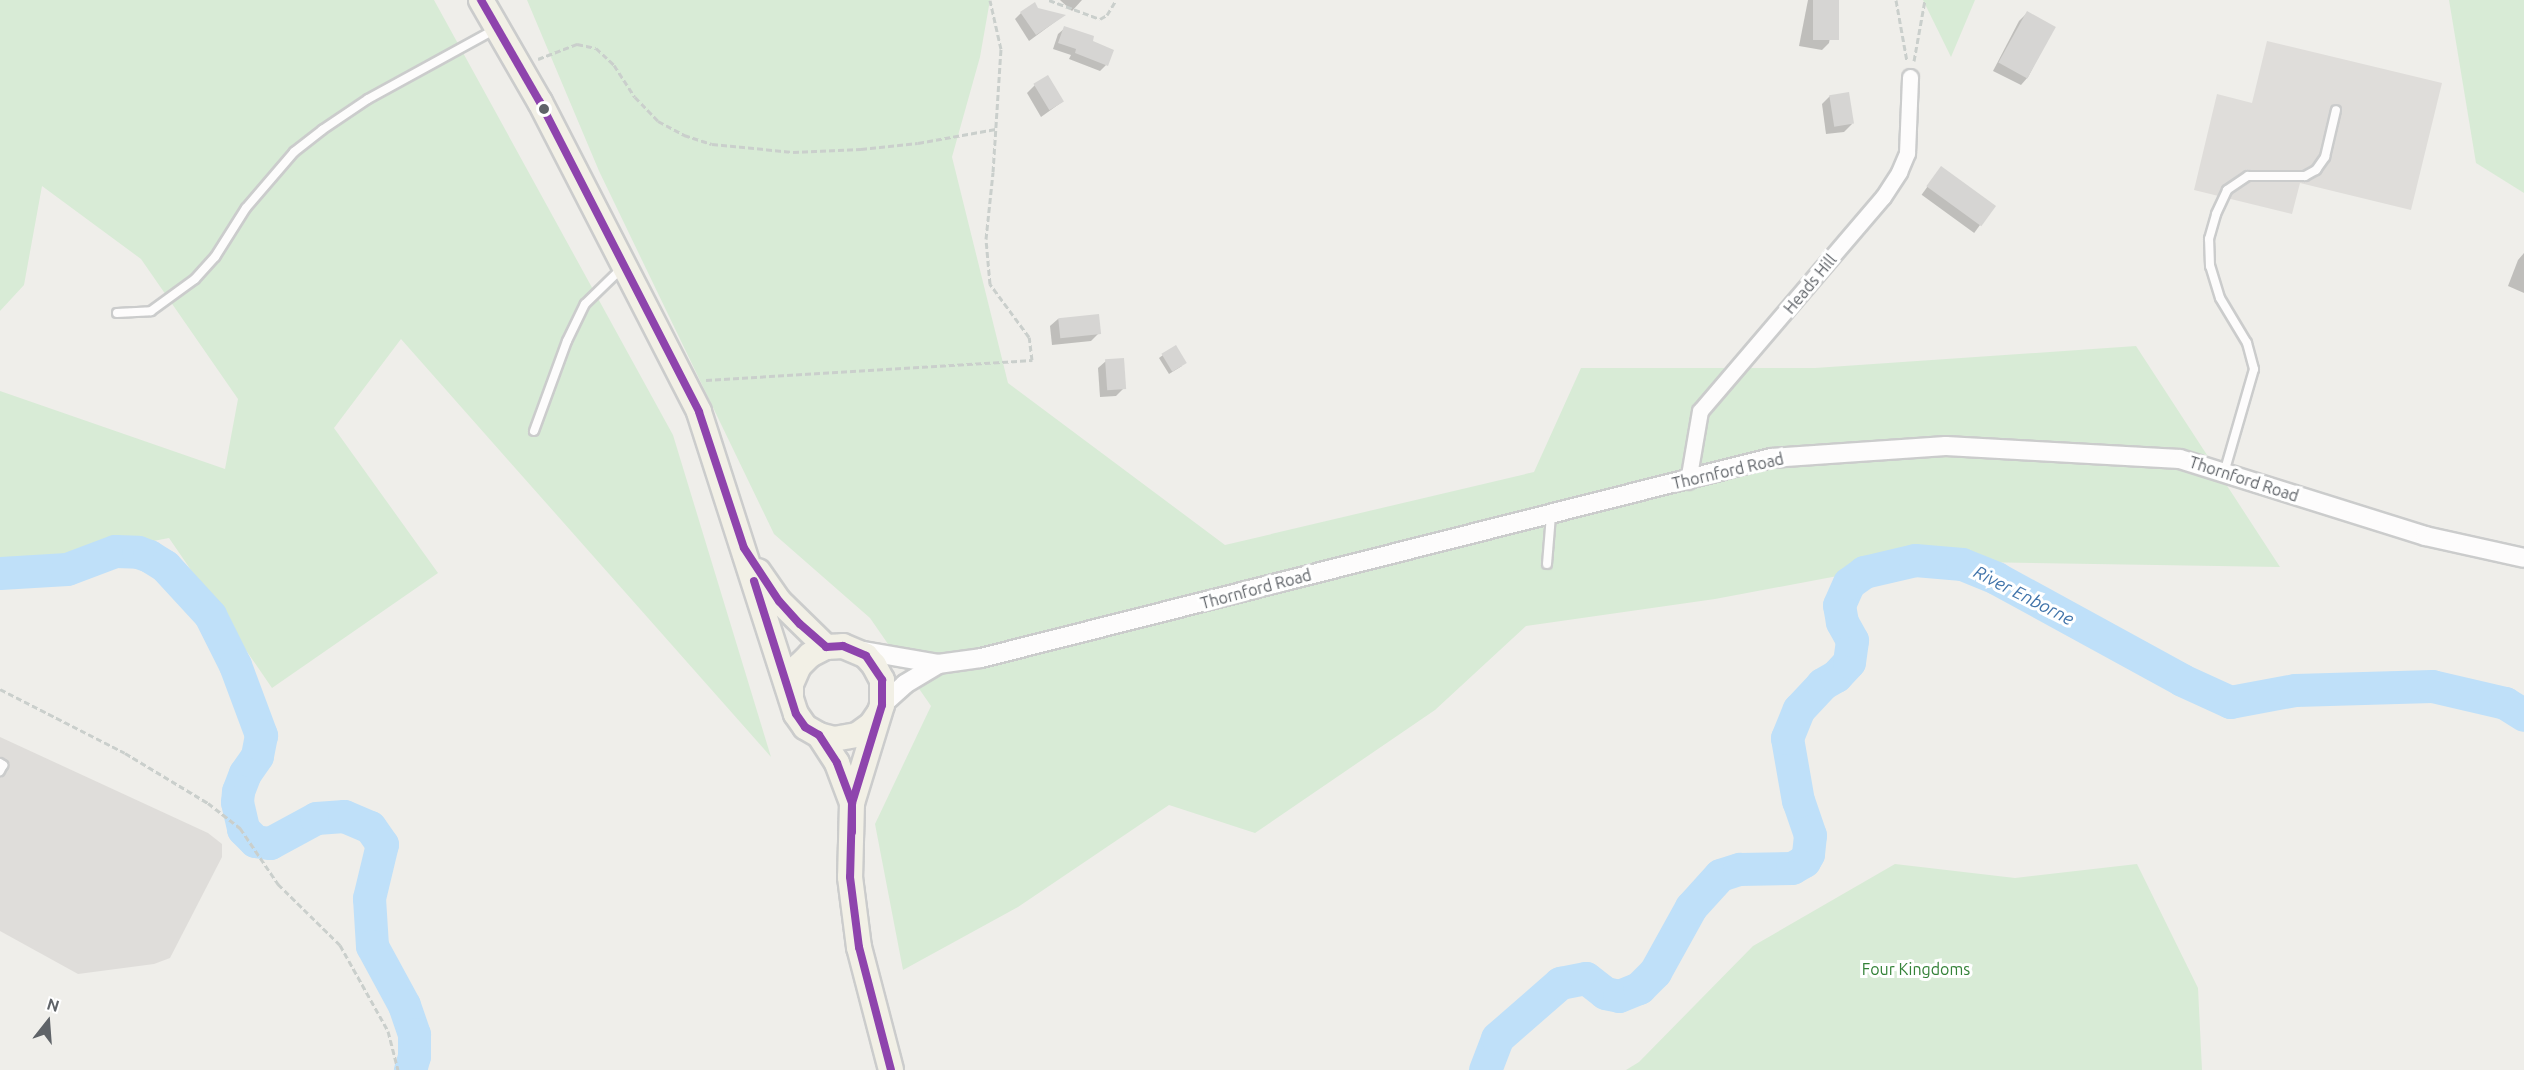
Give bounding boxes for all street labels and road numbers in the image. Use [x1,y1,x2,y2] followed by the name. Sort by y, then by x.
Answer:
[1780,250,1840,318] street label: Heads Hill
[1670,449,1786,493] street label: Thornford Road
[2187,452,2301,506] street label: Thornford Road
[1198,565,1314,613] street label: Thornford Road

